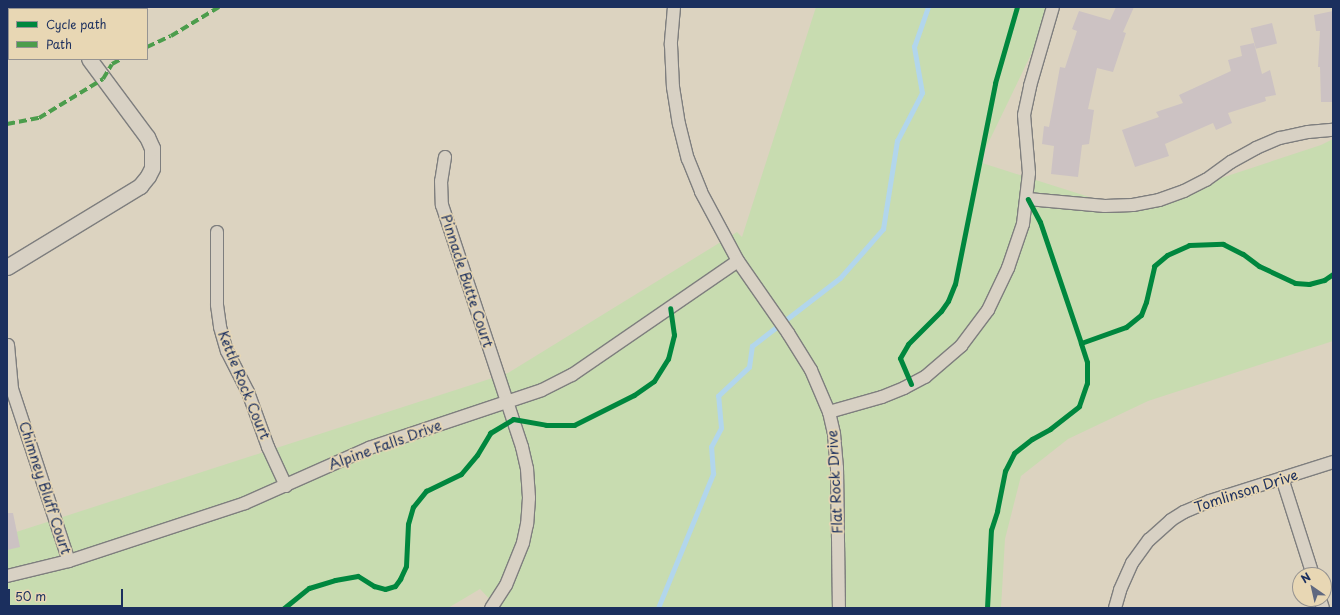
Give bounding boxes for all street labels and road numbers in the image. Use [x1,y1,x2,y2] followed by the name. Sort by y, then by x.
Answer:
[437,211,497,351] street label: Pinnacle Butte Court
[214,327,274,443] street label: Kettle Rock Court
[326,417,444,473] street label: Alpine Falls Drive
[16,419,74,557] street label: Chimney Bluff Court
[824,430,846,534] street label: Flat Rock Drive
[1192,466,1300,516] street label: Tomlinson Drive

